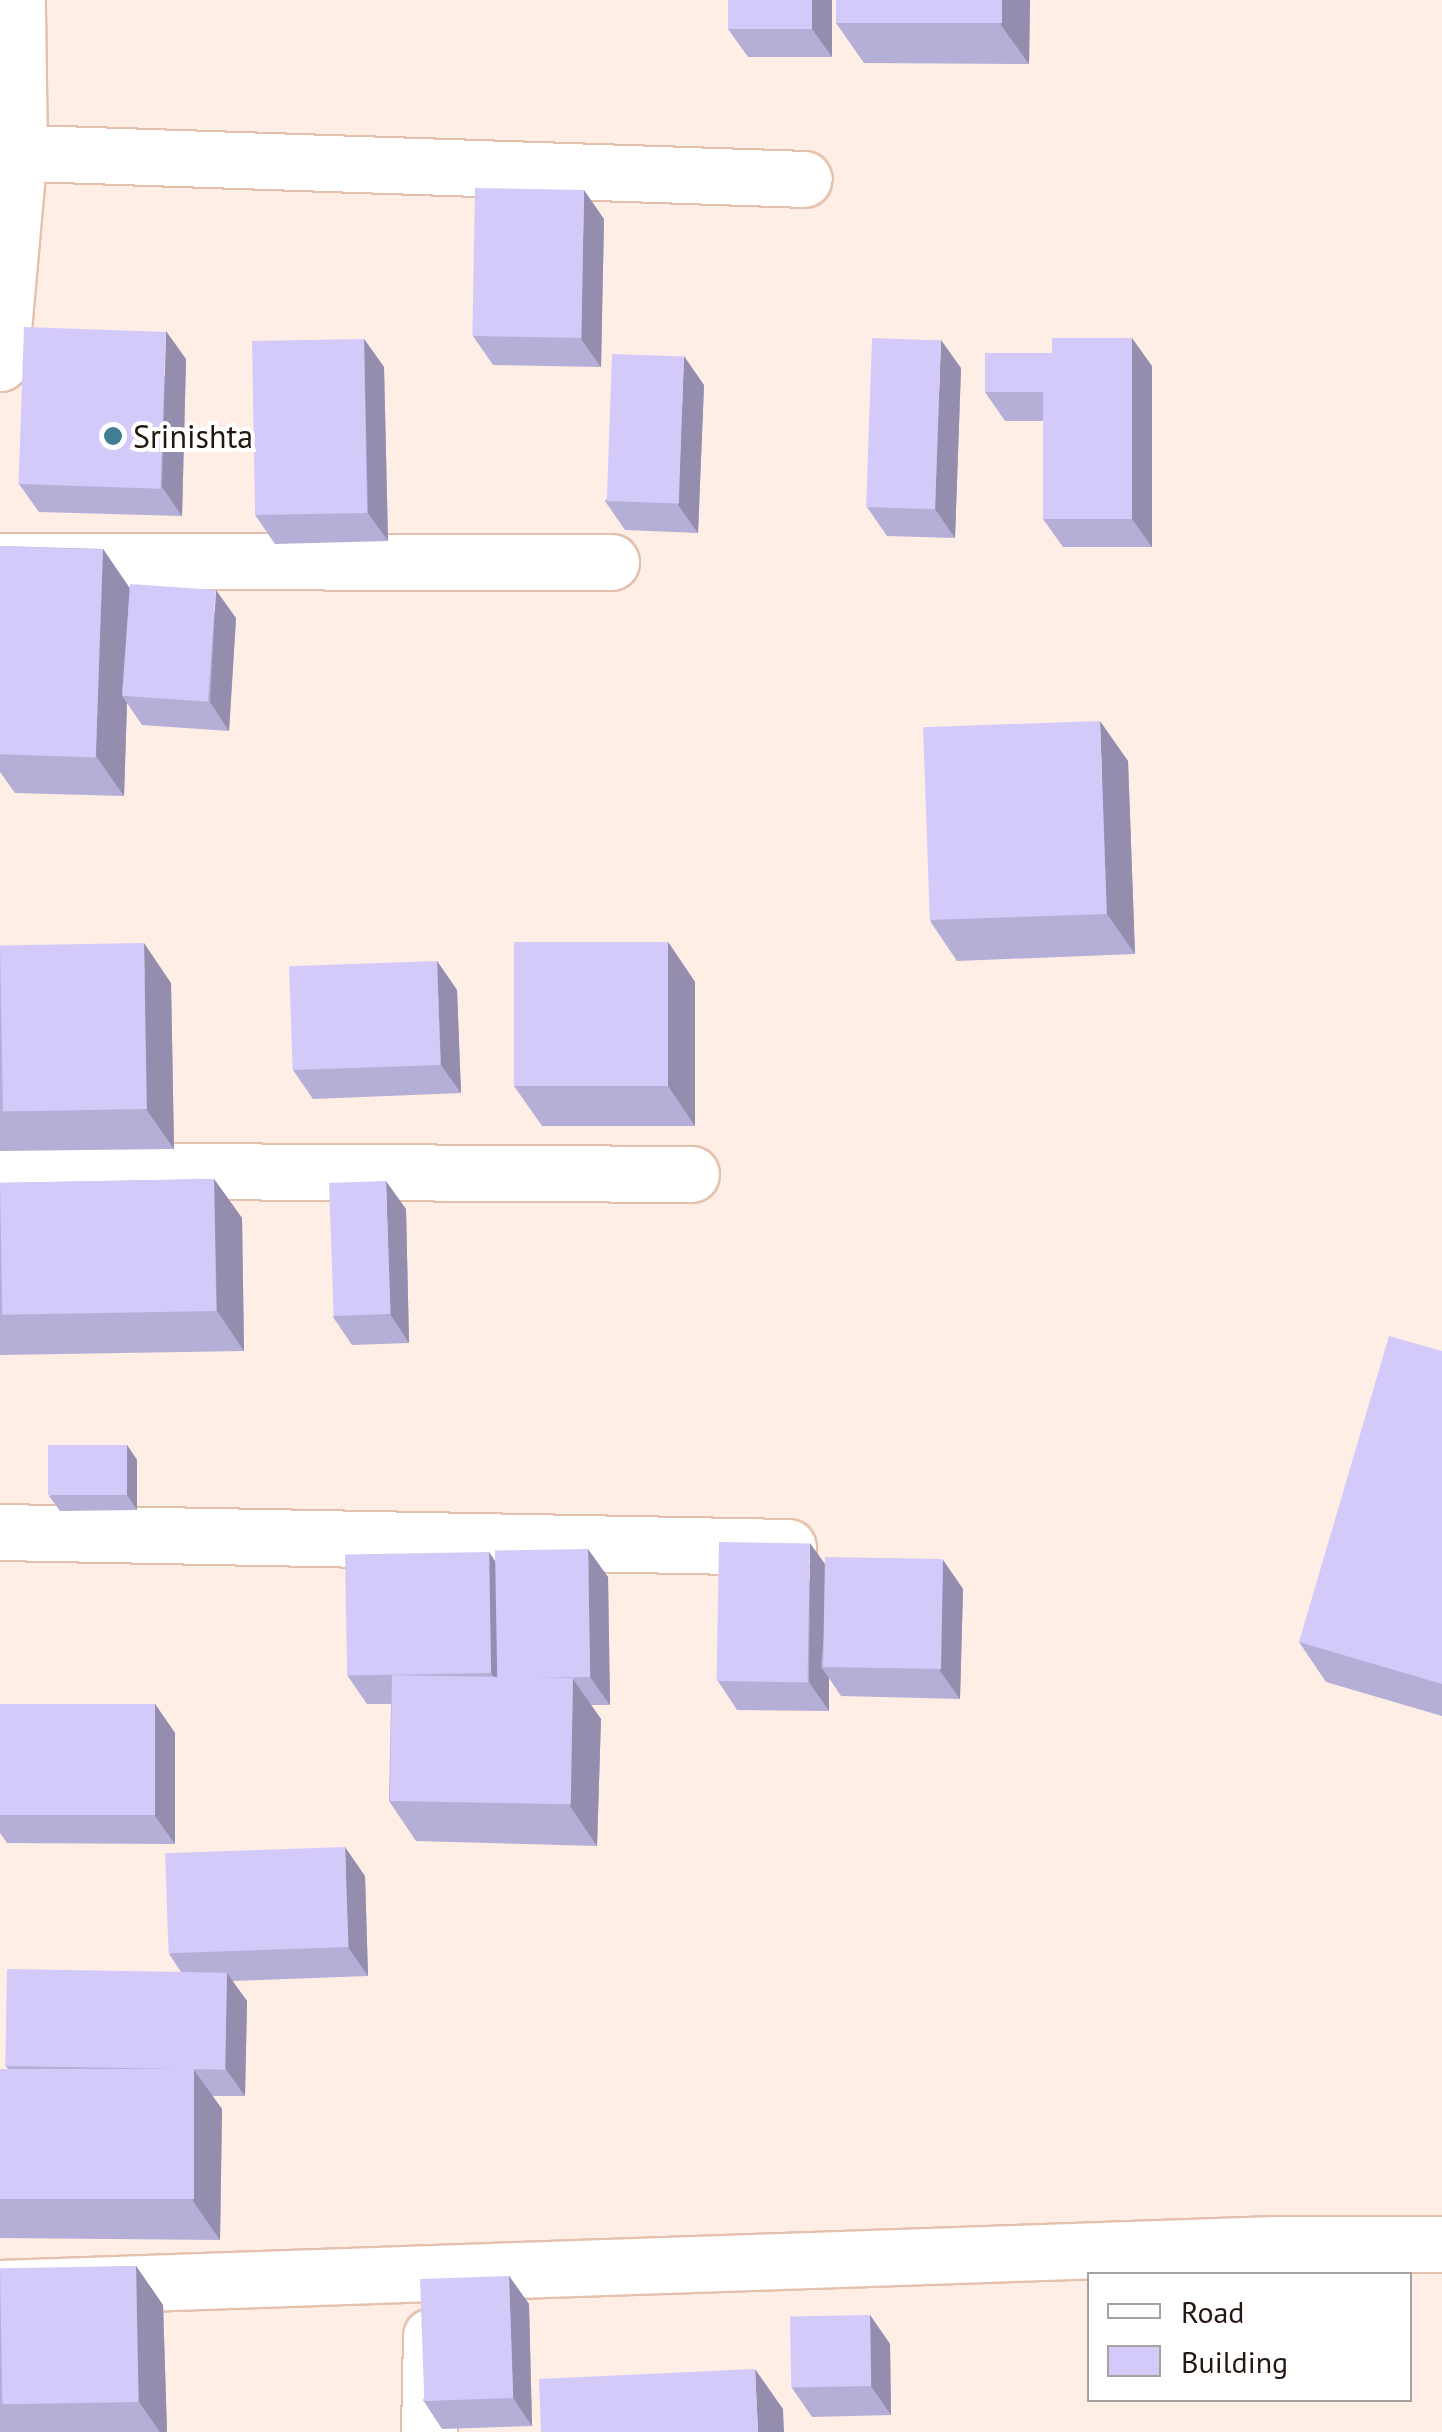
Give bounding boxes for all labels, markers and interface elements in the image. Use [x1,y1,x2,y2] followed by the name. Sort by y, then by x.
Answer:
[133,417,253,455] place label: Srinishta
[102,425,124,447] marker: Srinishta
[1087,2272,1412,2402] legend
[1181,2292,1245,2331] text: Road
[1181,2342,1288,2381] text: Building

